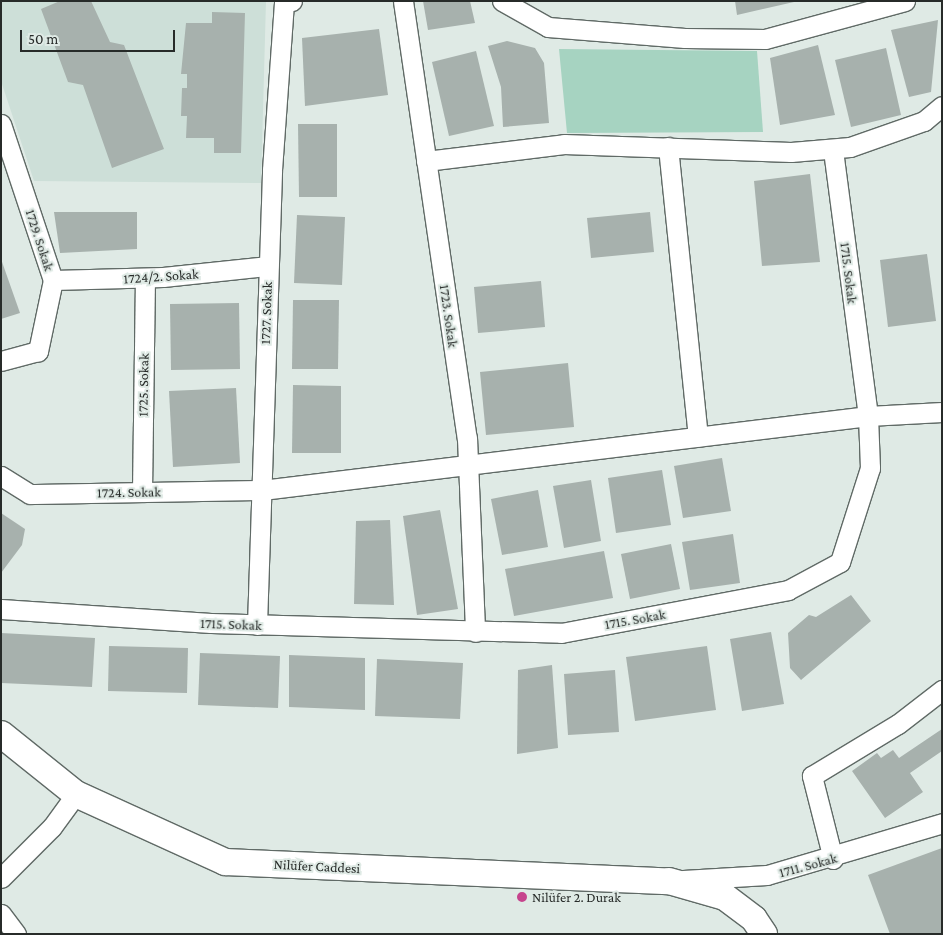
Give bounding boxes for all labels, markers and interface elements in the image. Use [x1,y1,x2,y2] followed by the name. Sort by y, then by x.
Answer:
[22,20,178,52] scale bar
[28,31,58,47] text: 50 m
[22,207,58,273] street label: 1729. Sokak
[837,242,861,304] street label: 1715. Sokak
[123,265,199,287] street label: 1724/2. Sokak
[257,281,275,345] street label: 1727. Sokak
[436,283,462,349] street label: 1723. Sokak
[134,353,152,417] street label: 1725. Sokak
[97,483,161,501] street label: 1724. Sokak
[603,605,667,633] street label: 1715. Sokak
[200,615,262,633] street label: 1715. Sokak
[777,849,839,881] street label: 1711. Sokak
[273,855,361,877] street label: Nilüfer Caddesi
[532,889,621,905] place label: Nilüfer 2. Durak
[516,891,528,903] marker: Nilüfer 2. Durak

